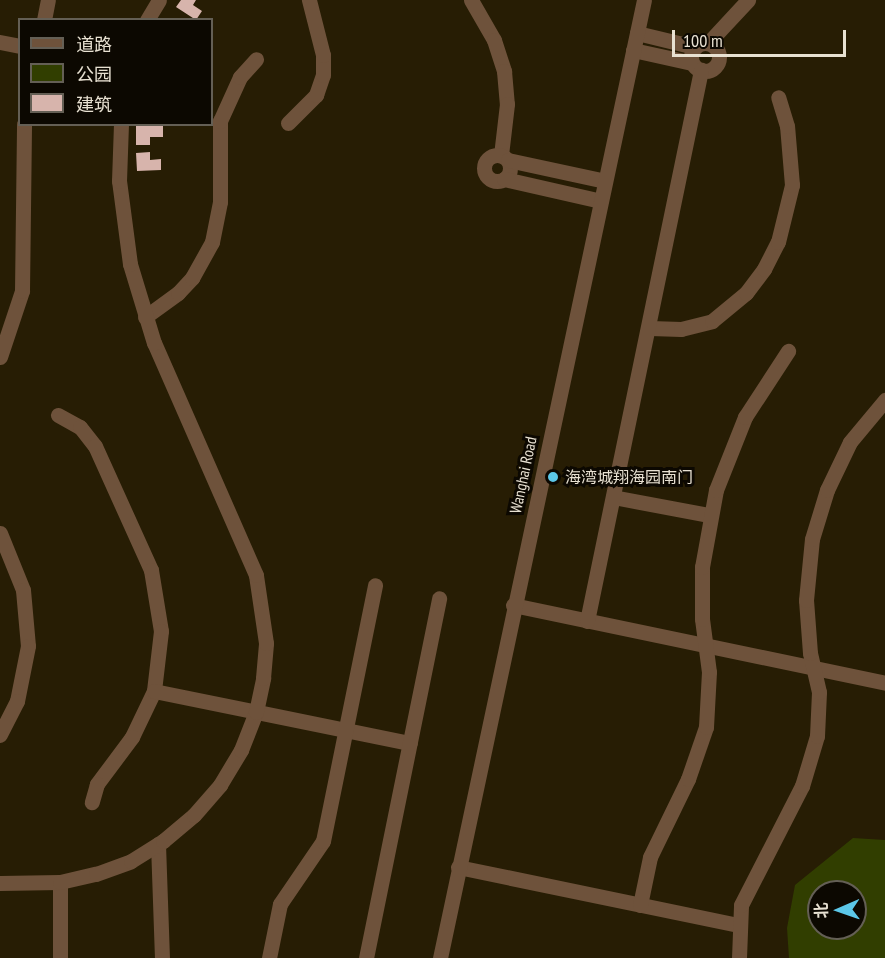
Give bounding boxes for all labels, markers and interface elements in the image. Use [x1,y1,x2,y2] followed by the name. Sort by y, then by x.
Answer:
[18,18,213,126] legend
[675,18,849,56] scale bar
[683,29,723,52] text: 100 m
[76,33,112,56] text: 道路
[76,63,112,86] text: 公园
[76,93,112,116] text: 建筑
[505,435,541,515] street label: Wanghai Road
[565,467,693,487] place label: 海湾城翔海园南门
[546,470,560,484] marker: 海湾城翔海园南门
[807,880,867,940] north arrow
[811,902,831,919] text: 北

